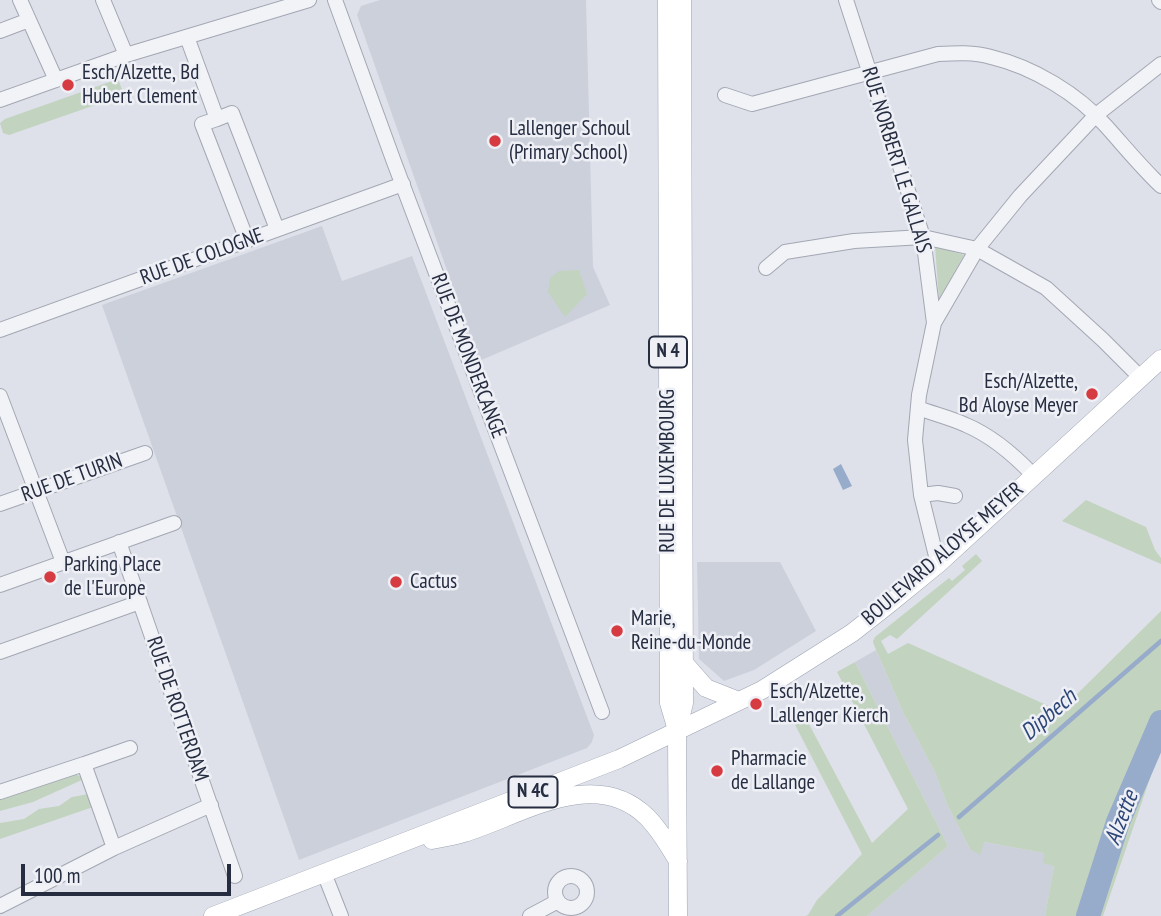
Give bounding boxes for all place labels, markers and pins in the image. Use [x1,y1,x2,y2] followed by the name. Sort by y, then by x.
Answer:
[82,60,199,110] place label: Esch/Alzette, Bd Hubert Clement
[60,77,76,93] marker: Esch/Alzette, Bd Hubert Clement
[509,116,630,166] place label: Lallenger Schoul (Primary School)
[487,133,503,149] marker: Lallenger Schoul (Primary School)
[959,369,1078,419] place label: Esch/Alzette, Bd Aloyse Meyer
[1084,386,1100,402] marker: Esch/Alzette, Bd Aloyse Meyer
[64,552,161,602] place label: Parking Place de l'Europe
[42,569,58,585] marker: Parking Place de l'Europe
[410,569,457,595] place label: Cactus
[388,574,404,590] marker: Cactus
[631,606,751,656] place label: Marie, Reine-du-Monde
[609,623,625,639] marker: Marie, Reine-du-Monde
[770,679,889,729] place label: Esch/Alzette, Lallenger Kierch
[748,696,764,712] marker: Esch/Alzette, Lallenger Kierch
[731,746,815,796] place label: Pharmacie de Lallange
[709,763,725,779] marker: Pharmacie de Lallange

